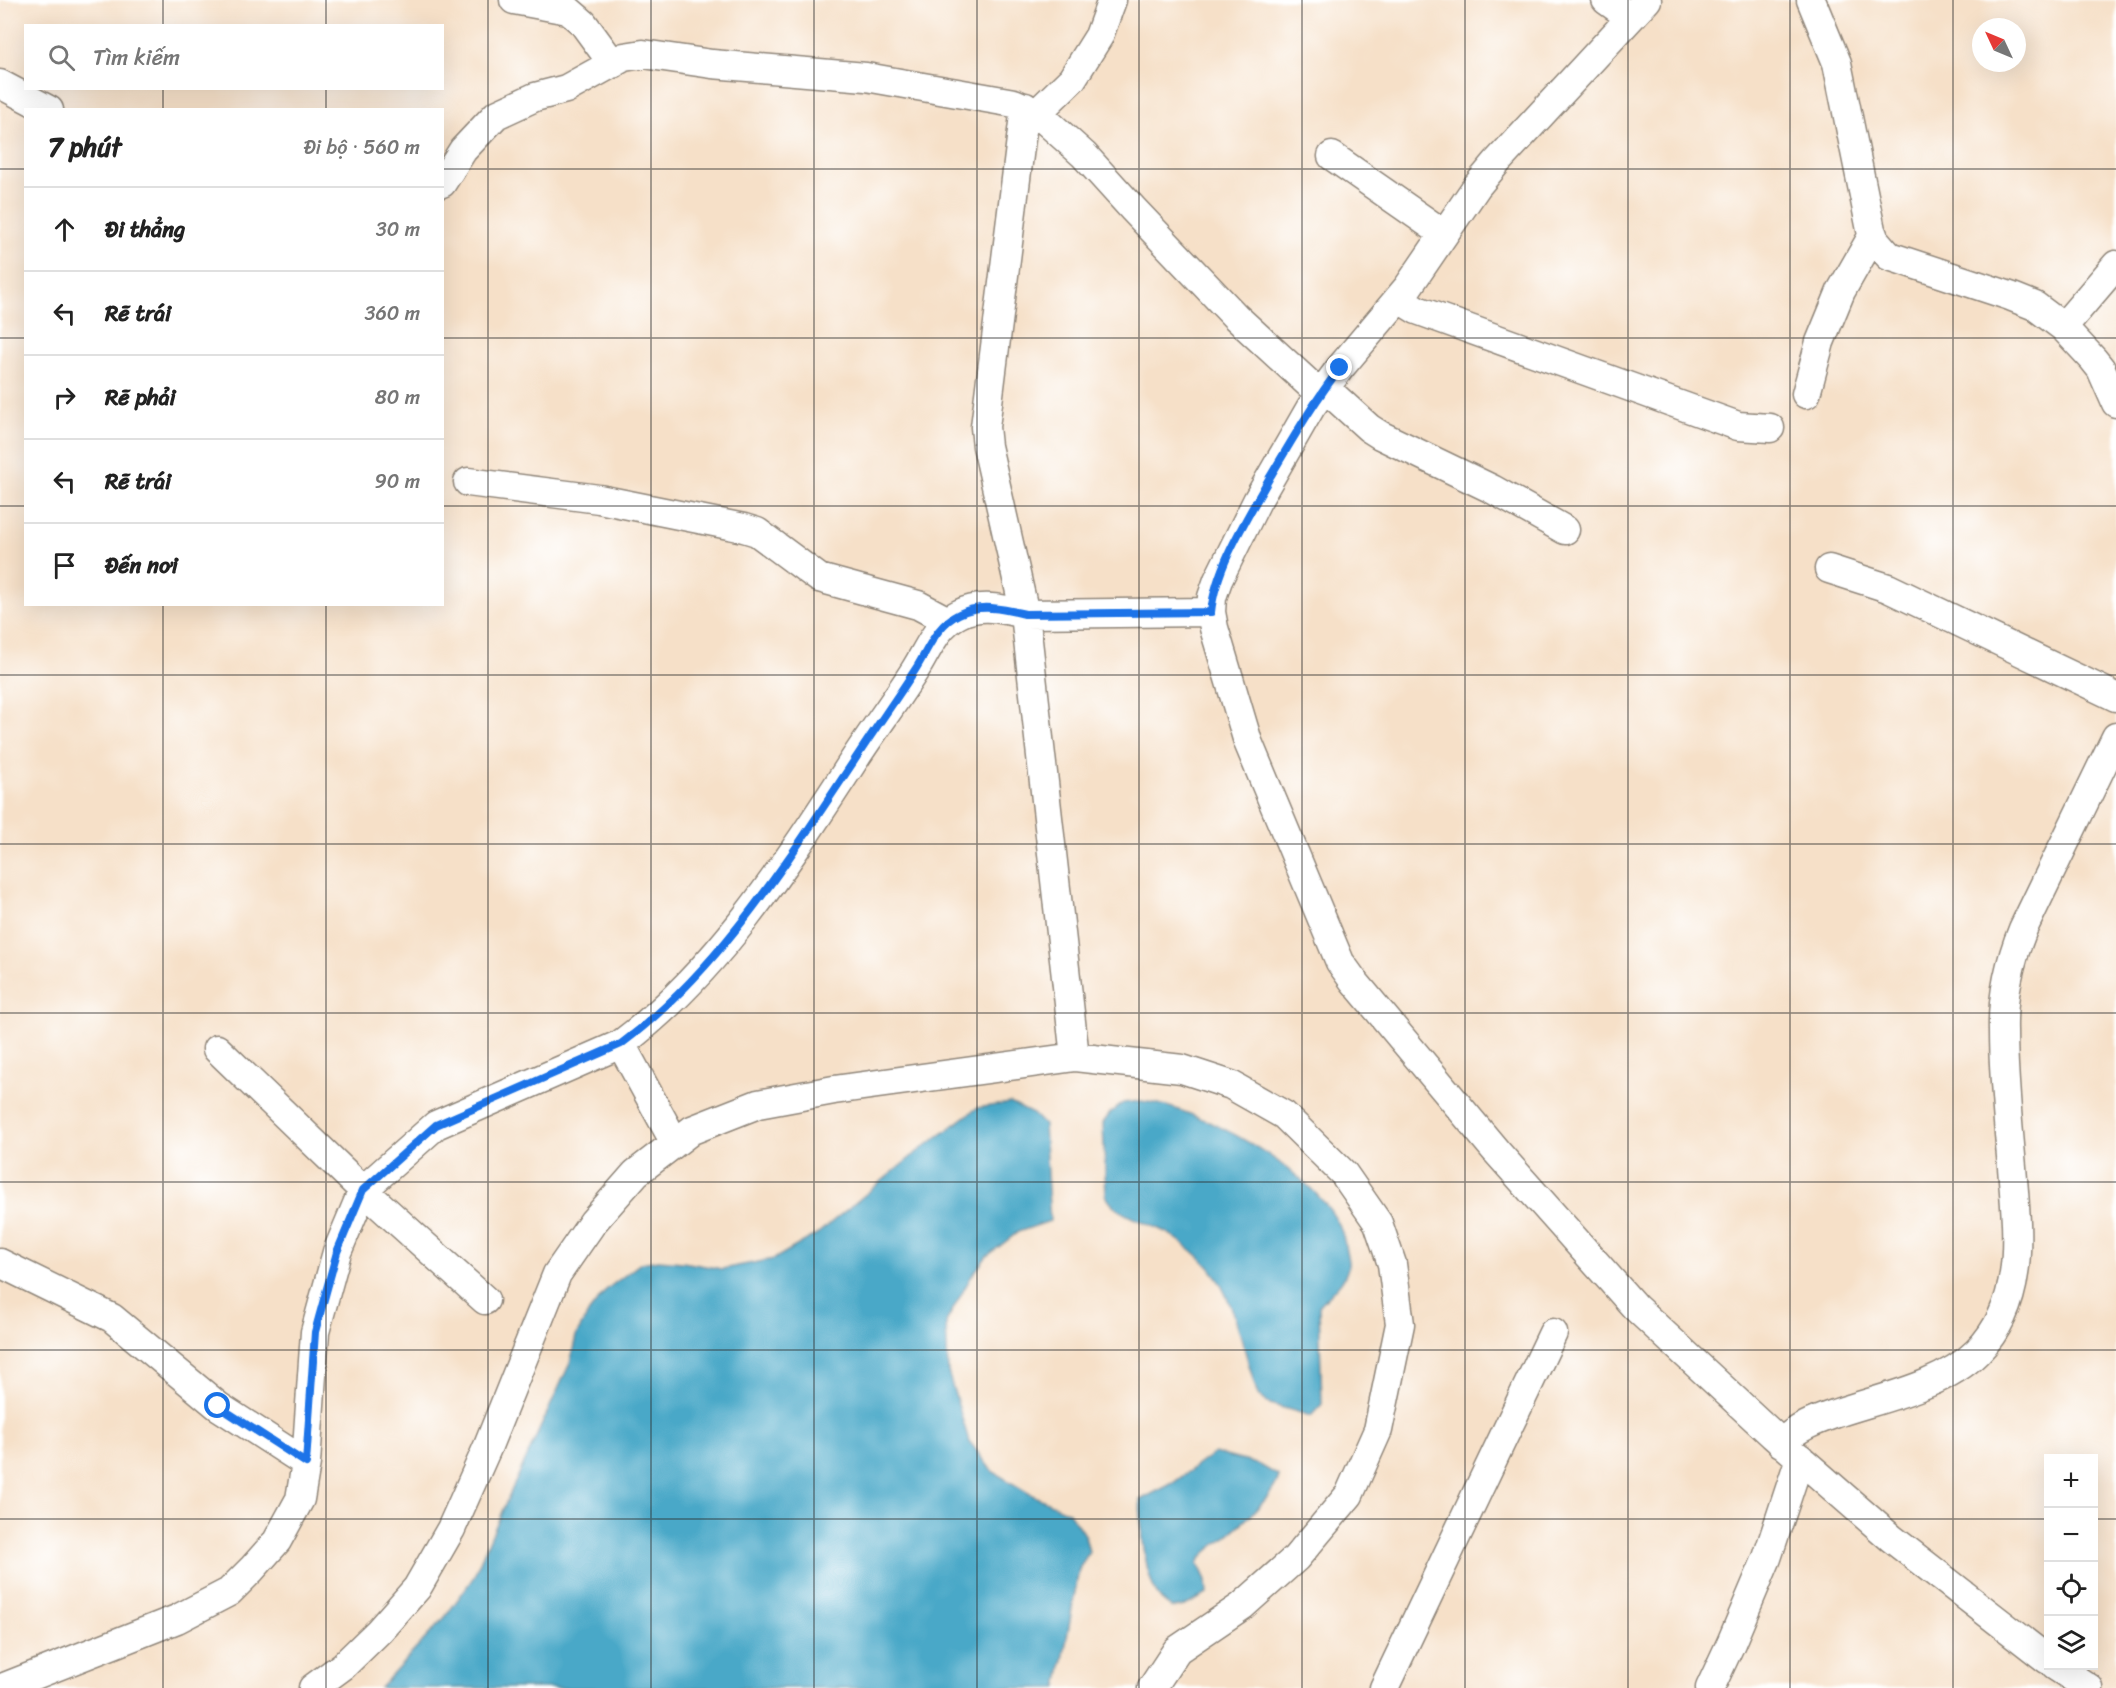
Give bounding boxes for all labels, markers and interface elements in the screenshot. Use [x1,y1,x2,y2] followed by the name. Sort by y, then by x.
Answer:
[1972,18,2026,72] north arrow
[24,24,444,90] search box
[93,38,180,77] text: Tìm kiếm
[45,41,78,74] icon: search
[48,124,121,170] text: 7 phút
[304,130,420,165] text: Đi bộ · 560 m
[105,210,185,249] text: Đi thẳng
[376,212,420,247] text: 30 m
[48,213,81,246] icon: ahead
[105,294,171,333] text: Rẽ trái
[364,296,420,331] text: 360 m
[48,297,81,330] icon: left
[1326,354,1352,380] route end
[105,378,176,417] text: Rẽ phải
[375,380,420,415] text: 80 m
[48,381,81,414] icon: right
[105,462,171,501] text: Rẽ trái
[375,464,420,499] text: 90 m
[48,465,81,498] icon: left
[105,546,178,585] text: Đến nơi
[48,549,81,582] icon: arrive
[204,1392,230,1418] route start
[2044,1454,2098,1670] map controls
[2044,1454,2098,1508] button: +
[2044,1508,2098,1562] button: −
[2044,1562,2098,1616] button: locate
[2044,1616,2098,1670] button: layers

